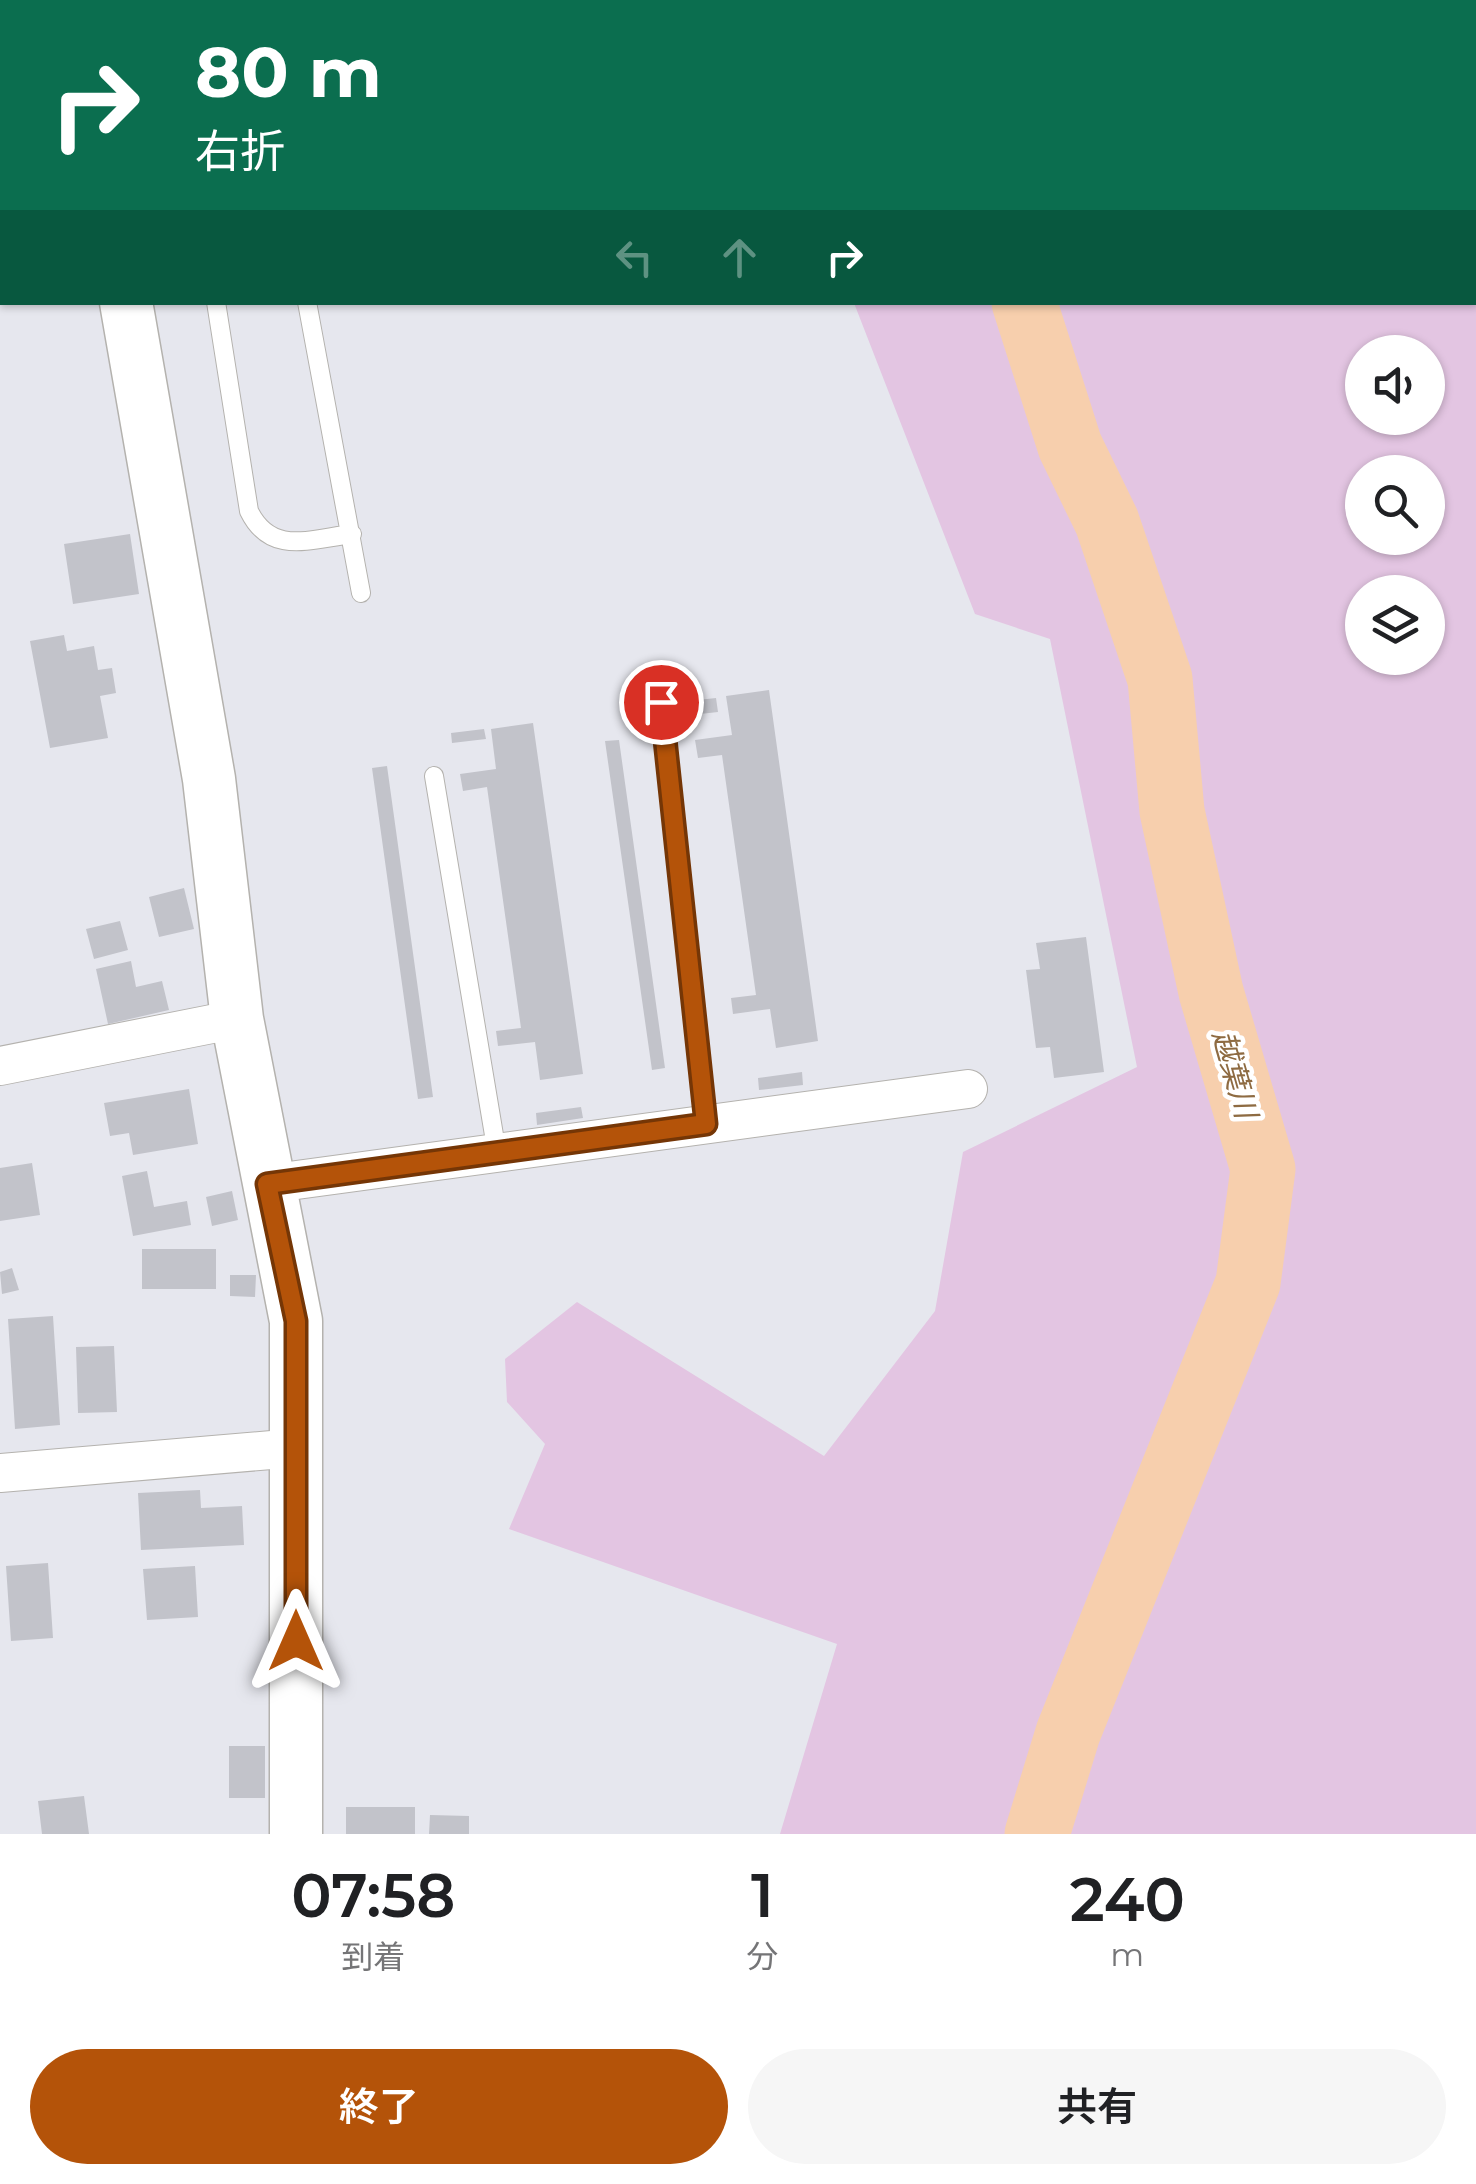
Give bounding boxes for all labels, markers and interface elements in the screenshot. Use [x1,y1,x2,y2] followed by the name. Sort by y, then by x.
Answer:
[195,29,382,115] text: 80 m
[30,40,160,170] icon: right
[195,123,285,178] text: 右折
[607,230,662,285] icon: left
[712,230,767,285] icon: ahead
[817,230,872,285] icon: right
[1345,335,1445,675] map controls
[1345,335,1445,435] button: sound
[1345,455,1445,555] button: search
[1345,575,1445,675] button: layers
[619,660,704,745] pin
[634,675,689,730] icon: arrive
[1205,1026,1266,1125] water label: 越葉川
[244,1589,348,1693] position arrow
[291,1859,455,1932] text: 07:58
[751,1859,774,1932] text: 1
[1070,1863,1185,1936] text: 240
[1110,1935,1144,1974] text: m
[341,1937,405,1976] text: 到着
[746,1937,778,1976] text: 分
[30,2049,728,2164] button: 終了
[748,2049,1446,2164] button: 共有

